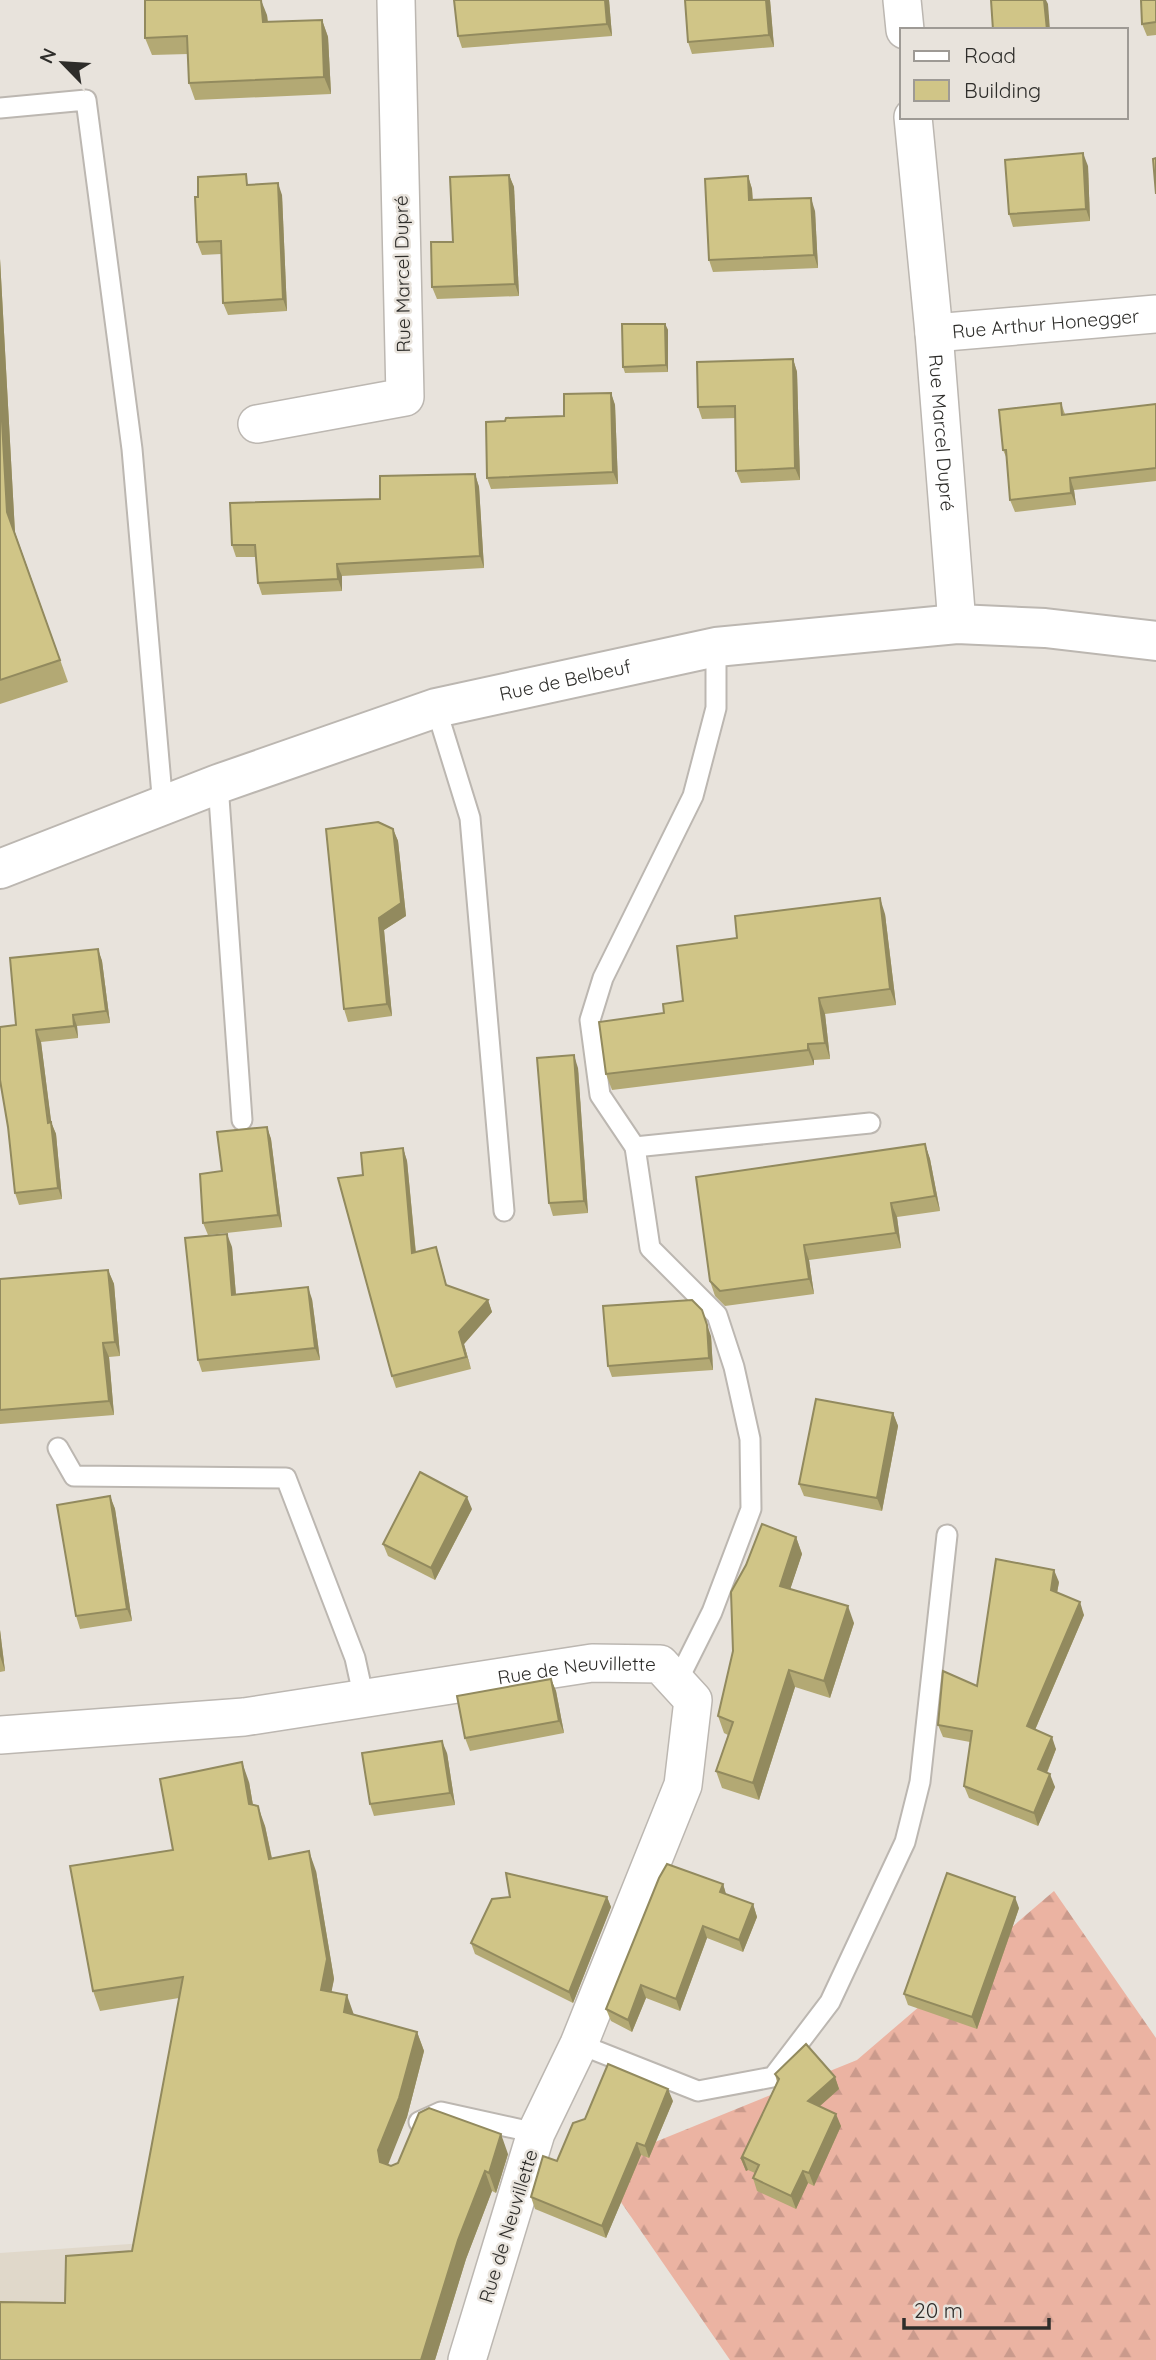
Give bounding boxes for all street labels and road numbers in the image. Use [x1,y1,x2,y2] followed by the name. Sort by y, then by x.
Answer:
[389,195,415,353] street label: Rue Marcel Dupré
[951,303,1141,343] street label: Rue Arthur Honegger
[924,353,960,512] street label: Rue Marcel Dupré
[497,654,633,706] street label: Rue de Belbeuf
[496,1651,656,1689] street label: Rue de Neuvillette
[473,2146,543,2306] street label: Rue de Neuvillette

